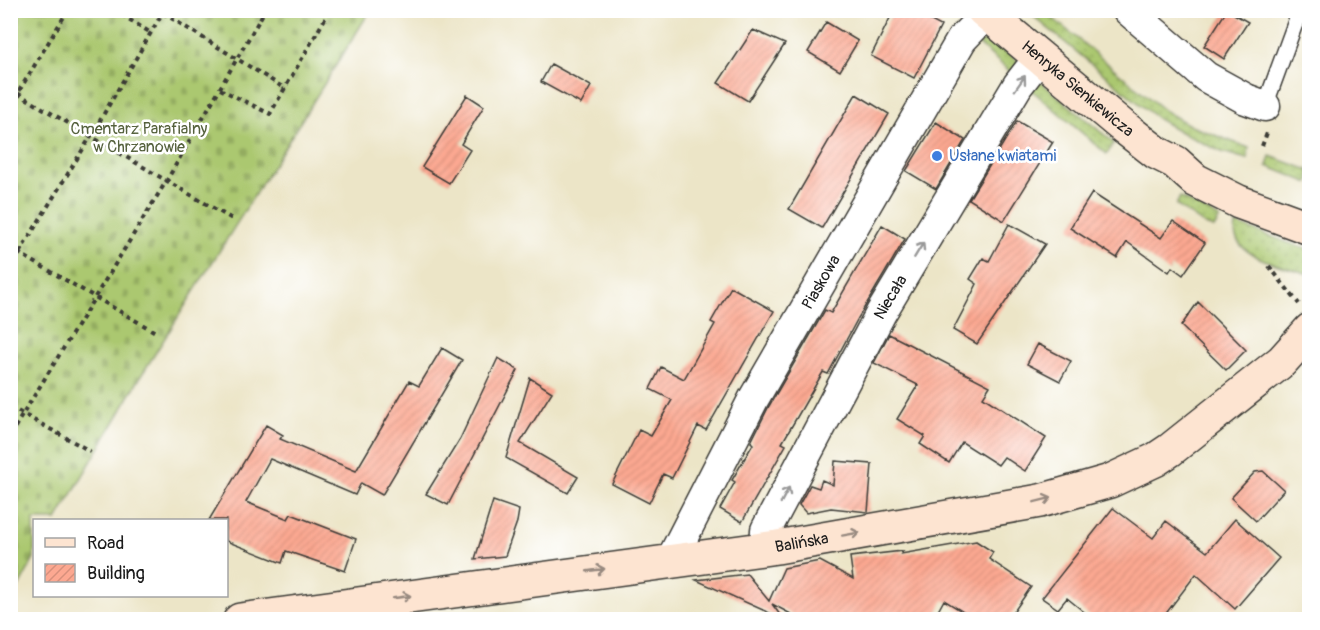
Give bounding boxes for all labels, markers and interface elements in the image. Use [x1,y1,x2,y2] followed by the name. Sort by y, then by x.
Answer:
[1017,36,1138,141] street label: Henryka Sienkiewicza
[1014,76,1026,92] one-way arrow
[71,119,208,157] park label: Cmentarz Parafialny w Chrzanowie
[949,146,1056,166] place label: Usłane kwiatami
[930,149,944,163] marker: Usłane kwiatami
[913,242,925,259] one-way arrow
[798,251,845,313] street label: Piaskowa
[869,271,912,323] street label: Niecała
[780,486,791,504] one-way arrow
[1033,493,1052,505] one-way arrow
[33,519,228,597] legend
[774,528,830,557] street label: Balińska
[841,528,860,539] one-way arrow
[87,532,124,555] text: Road
[87,562,145,585] text: Building
[585,565,605,576] one-way arrow
[392,592,412,603] one-way arrow

